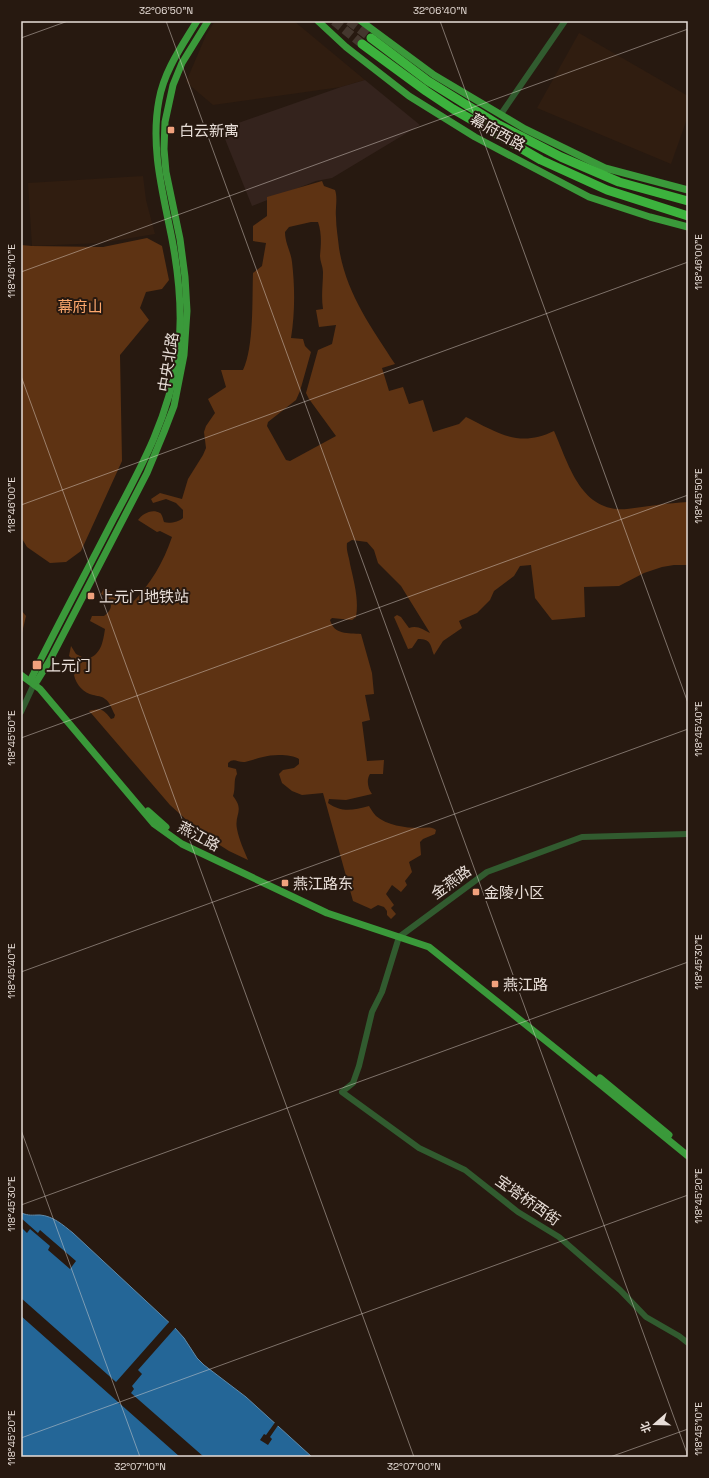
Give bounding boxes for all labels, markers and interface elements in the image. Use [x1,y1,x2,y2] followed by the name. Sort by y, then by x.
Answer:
[139,4,193,17] text: 32°06'50"N
[413,4,467,17] text: 32°06'40"N
[467,109,529,155] street label: 幕府西路
[179,121,239,140] place label: 白云新寓
[166,125,176,135] marker: 白云新寓
[692,234,705,290] text: 118°46'00"E
[5,244,18,298] text: 118°46'10"E
[57,297,103,316] park label: 幕府山
[154,331,182,393] street label: 中央北路
[692,468,705,524] text: 118°45'50"E
[5,477,18,533] text: 118°46'00"E
[99,587,189,606] place label: 上元门地铁站
[86,591,96,601] marker: 上元门地铁站
[46,656,91,675] place label: 上元门
[31,659,43,671] marker: 上元门
[692,701,705,757] text: 118°45'40"E
[5,710,18,766] text: 118°45'50"E
[175,817,223,855] street label: 燕江路
[427,861,475,903] street label: 金燕路
[293,874,353,893] place label: 燕江路东
[280,878,290,888] marker: 燕江路东
[484,883,544,902] place label: 金陵小区
[471,887,481,897] marker: 金陵小区
[692,934,705,990] text: 118°45'30"E
[5,943,18,999] text: 118°45'40"E
[503,975,548,994] place label: 燕江路
[490,979,500,989] marker: 燕江路
[692,1168,705,1224] text: 118°45'20"E
[492,1171,564,1229] street label: 宝塔桥西街
[5,1176,18,1232] text: 118°45'30"E
[692,1402,705,1456] text: 118°45'10"E
[635,1404,675,1444] north arrow
[5,1410,18,1466] text: 118°45'20"E
[637,1420,654,1435] text: 北
[114,1460,166,1473] text: 32°07'10"N
[387,1460,441,1473] text: 32°07'00"N

